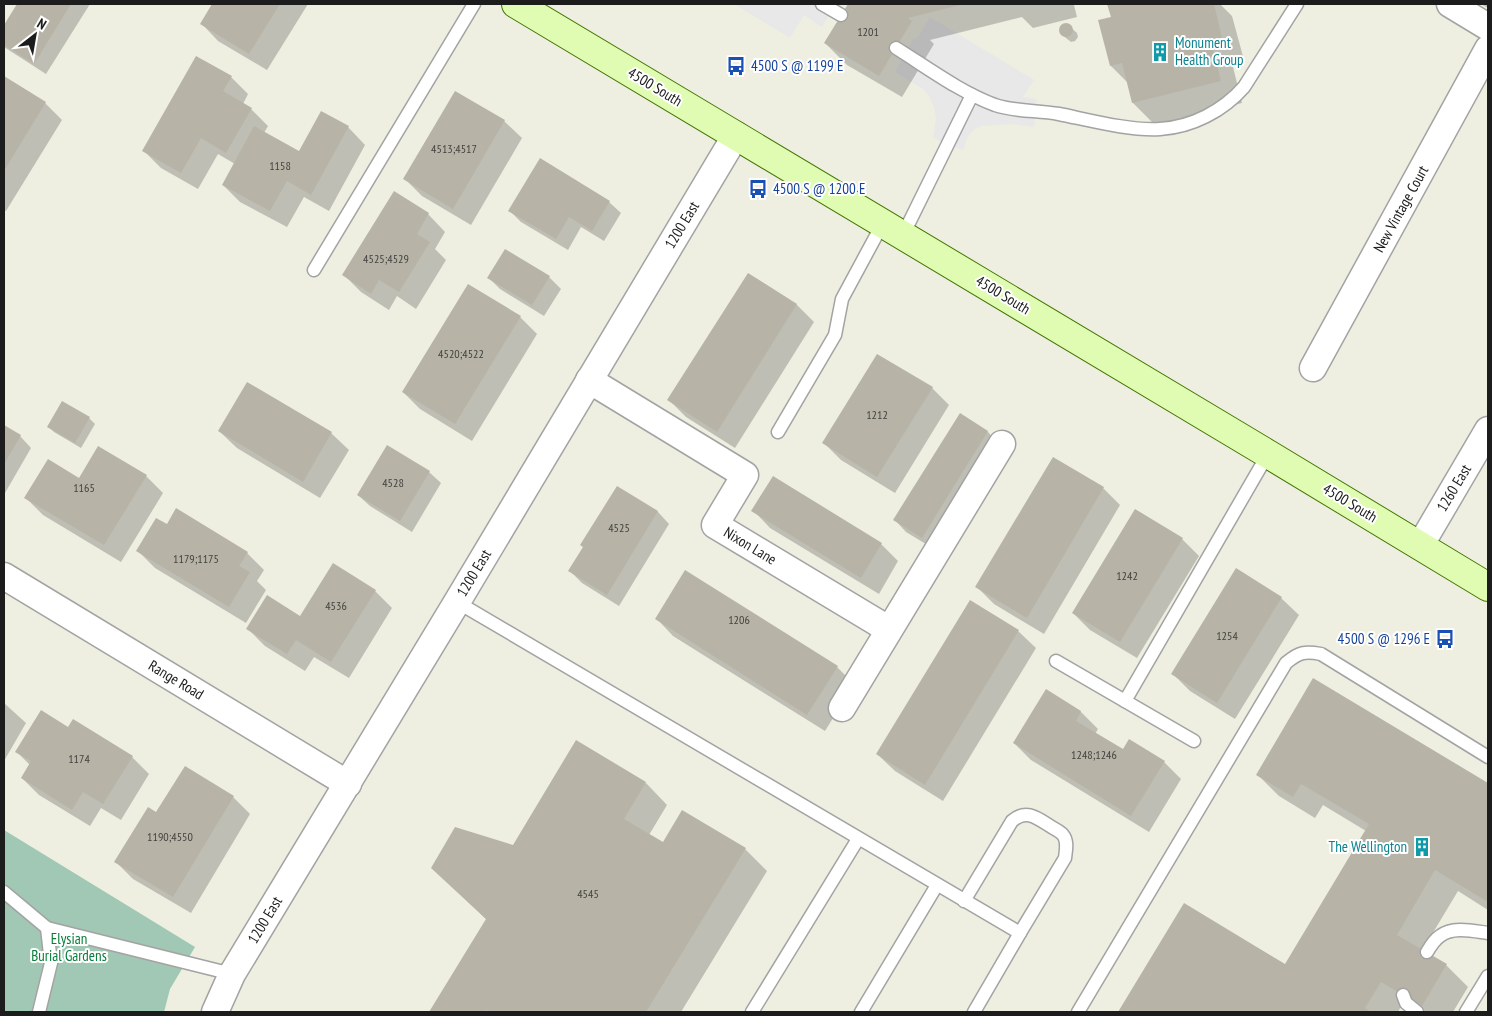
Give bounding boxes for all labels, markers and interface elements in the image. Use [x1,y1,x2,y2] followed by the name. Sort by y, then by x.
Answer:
[10,10,60,60] north arrow
[34,14,50,34] text: N
[857,24,879,39] house number: 1201
[1175,33,1244,69] place label: Monument Health Group
[1149,41,1171,63] building icon: Monument Health Group
[725,55,747,77] bus stop icon: 4500 S @ 1199 E
[751,56,843,75] place label: 4500 S @ 1199 E
[625,63,686,110] street label: 4500 South
[431,141,477,156] house number: 4513;4517
[269,158,291,173] house number: 1158
[1369,162,1432,255] street label: New Vintage Court
[747,178,769,200] bus stop icon: 4500 S @ 1200 E
[773,179,865,198] place label: 4500 S @ 1200 E
[660,198,703,252] street label: 1200 East
[363,251,409,266] house number: 4525;4529
[973,271,1034,318] street label: 4500 South
[438,346,484,361] house number: 4520;4522
[866,407,888,422] house number: 1212
[1432,461,1475,515] street label: 1260 East
[382,475,404,490] house number: 4528
[1320,479,1381,526] street label: 4500 South
[73,480,95,495] house number: 1165
[608,520,630,535] house number: 4525
[720,522,780,569] street label: Nixon Lane
[452,546,495,600] street label: 1200 East
[173,551,219,566] house number: 1179;1175
[1116,568,1138,583] house number: 1242
[325,598,347,613] house number: 4536
[728,612,750,627] house number: 1206
[1216,628,1238,643] house number: 1254
[1434,628,1456,650] bus stop icon: 4500 S @ 1296 E
[1338,629,1430,648] place label: 4500 S @ 1296 E
[145,656,207,703] street label: Range Road
[1071,747,1117,762] house number: 1248;1246
[68,751,90,766] house number: 1174
[147,829,193,844] house number: 1190;4550
[1411,836,1433,858] building icon: The Wellington
[1328,837,1407,856] place label: The Wellington
[577,886,599,901] house number: 4545
[243,893,286,947] street label: 1200 East
[31,929,107,965] park label: Elysian Burial Gardens

